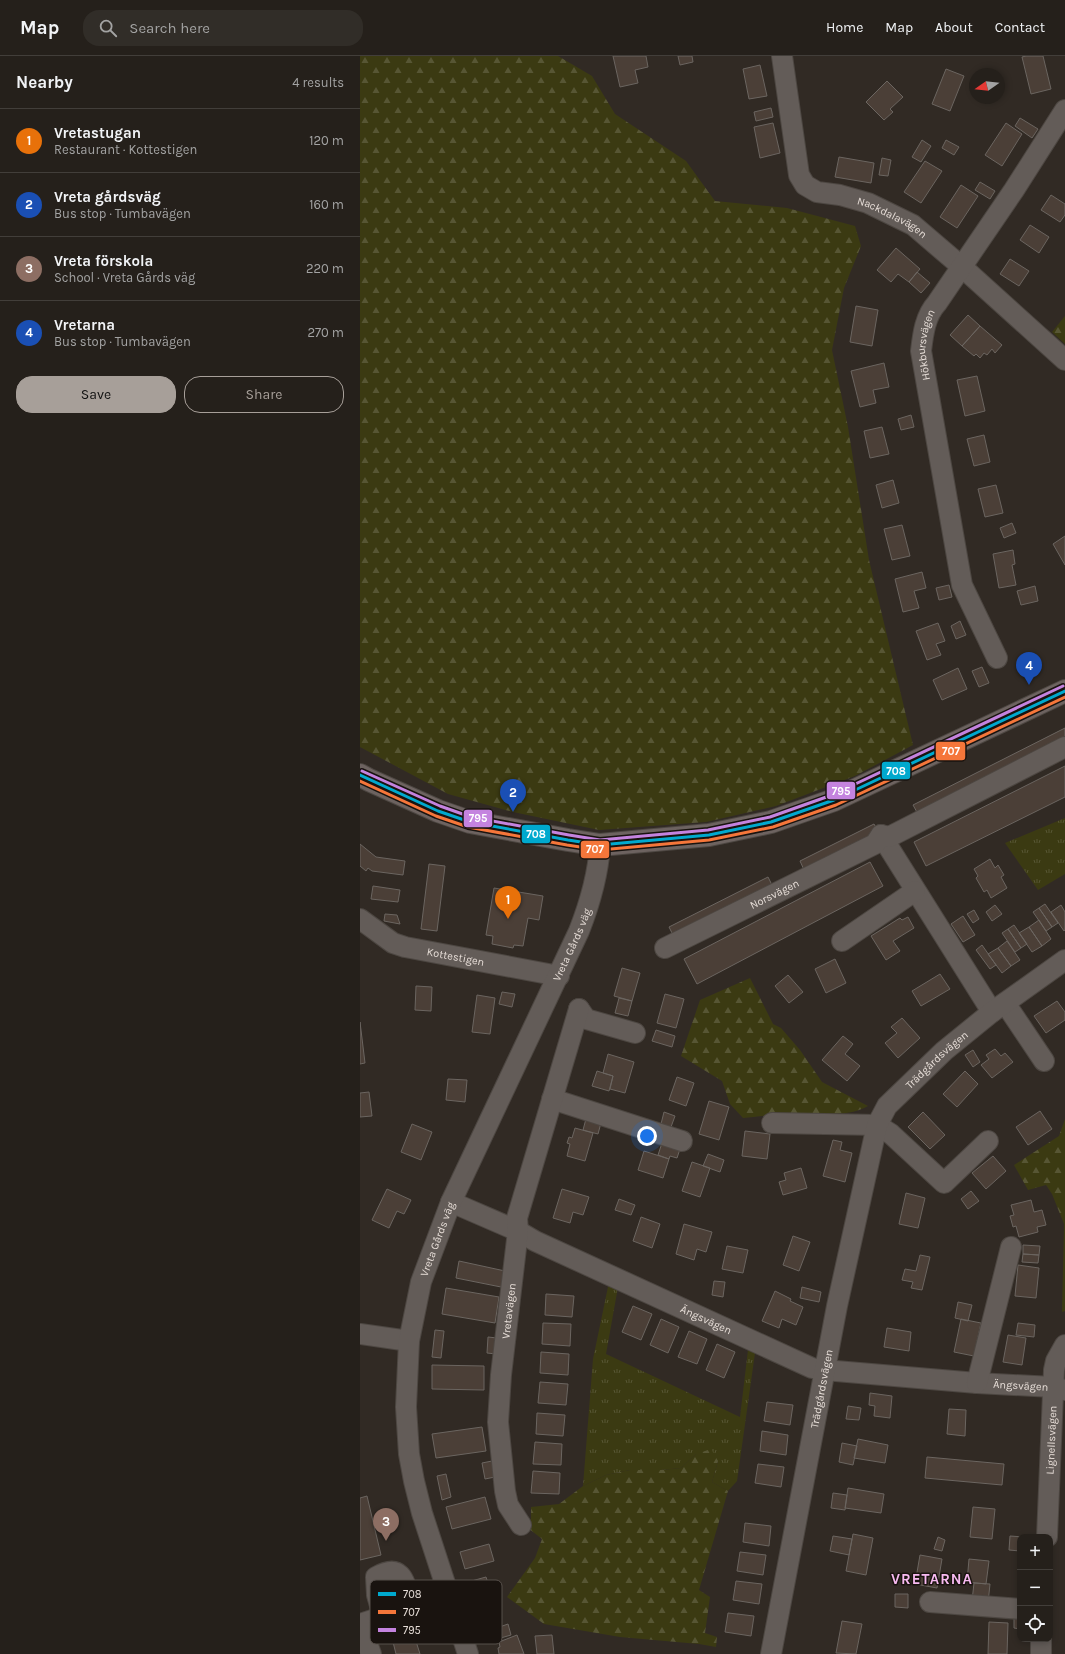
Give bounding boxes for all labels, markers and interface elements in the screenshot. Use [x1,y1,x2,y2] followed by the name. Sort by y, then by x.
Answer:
[83,10,363,46] search box
[20,17,59,39] text: Map
[97,17,119,39] icon: search
[129,19,210,37] text: Search here
[826,19,863,36] text: Home
[885,19,913,36] text: Map
[935,19,973,36] text: About
[995,19,1045,36] text: Contact
[969,68,1005,104] north arrow
[16,72,73,92] text: Nearby
[292,75,344,90] text: 4 results
[54,124,141,142] text: Vretastugan
[27,133,31,148] text: 1
[309,133,344,148] text: 120 m
[54,142,197,157] text: Restaurant · Kottestigen
[54,188,161,206] text: Vreta gårdsväg
[856,194,929,241] street label: Nackdalavägen
[25,197,33,212] text: 2
[309,197,344,212] text: 160 m
[54,206,191,221] text: Bus stop · Tumbavägen
[54,252,153,270] text: Vreta förskola
[25,261,33,276] text: 3
[306,261,344,276] text: 220 m
[54,270,195,285] text: School · Vreta Gårds väg
[915,307,938,381] street label: Hökbursvägen
[54,316,115,334] text: Vretarna
[25,325,33,340] text: 4
[307,325,344,340] text: 270 m
[54,334,191,349] text: Bus stop · Tumbavägen
[16,376,176,413] button: Save
[184,376,344,413] button: Share
[1016,652,1042,685] pin: 4
[935,741,966,761] line badge: 707
[942,745,960,758] text: 707
[881,761,911,780] line badge: 708
[886,765,906,778] text: 708
[500,779,526,812] pin: 2
[826,781,856,800] line badge: 795
[832,785,850,798] text: 795
[463,809,493,828] line badge: 795
[469,812,487,825] text: 795
[521,824,551,844] line badge: 708
[526,828,546,841] text: 708
[580,840,610,859] line badge: 707
[586,843,604,856] text: 707
[748,877,801,912] street label: Norsvägen
[495,886,521,919] pin: 1
[550,906,594,983] street label: Vreta Gårds väg
[426,945,485,969] street label: Kottestigen
[903,1028,971,1092] street label: Trädgårdsvägen
[637,1126,657,1146] your location
[418,1200,458,1278] street label: Vreta Gårds väg
[499,1283,519,1340] street label: Vretavägen
[678,1302,734,1337] street label: Ängsvägen
[808,1348,836,1429] street label: Trädgårdsvägen
[993,1377,1049,1394] street label: Ängsvägen
[1044,1405,1060,1475] street label: Lignellsvägen
[373,1508,399,1541] pin: 3
[1017,1534,1053,1642] map controls
[1017,1534,1053,1570] button: +
[891,1570,973,1588] district label: VRETARNA
[1017,1570,1053,1606] button: −
[370,1580,502,1644] legend
[403,1588,422,1601] text: 708
[403,1606,420,1619] text: 707
[1017,1606,1053,1642] button: locate
[403,1624,421,1637] text: 795

